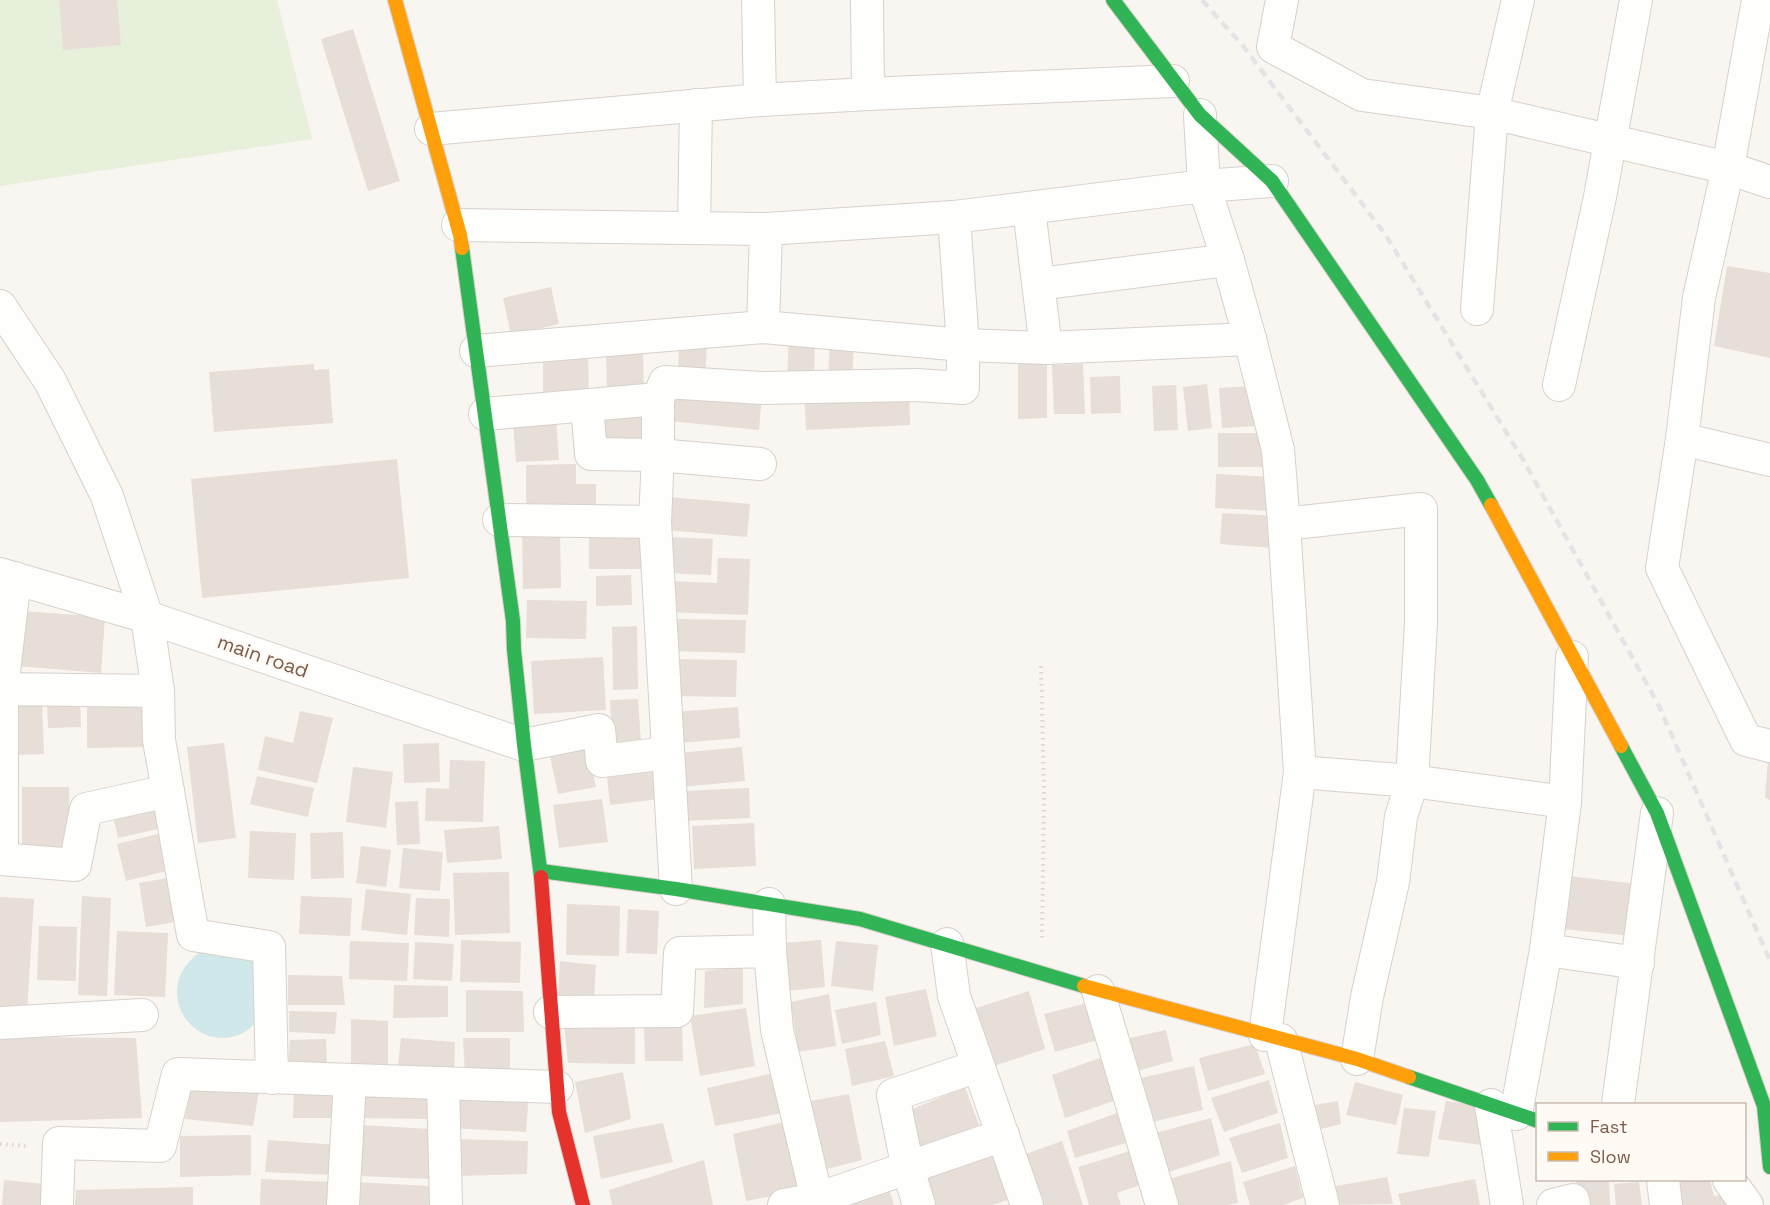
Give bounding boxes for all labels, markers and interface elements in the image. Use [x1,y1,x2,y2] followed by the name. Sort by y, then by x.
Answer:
[214,628,312,684] street label: main road
[1536,1103,1746,1181] legend
[1590,1115,1627,1138] text: Fast
[1590,1145,1631,1168] text: Slow

